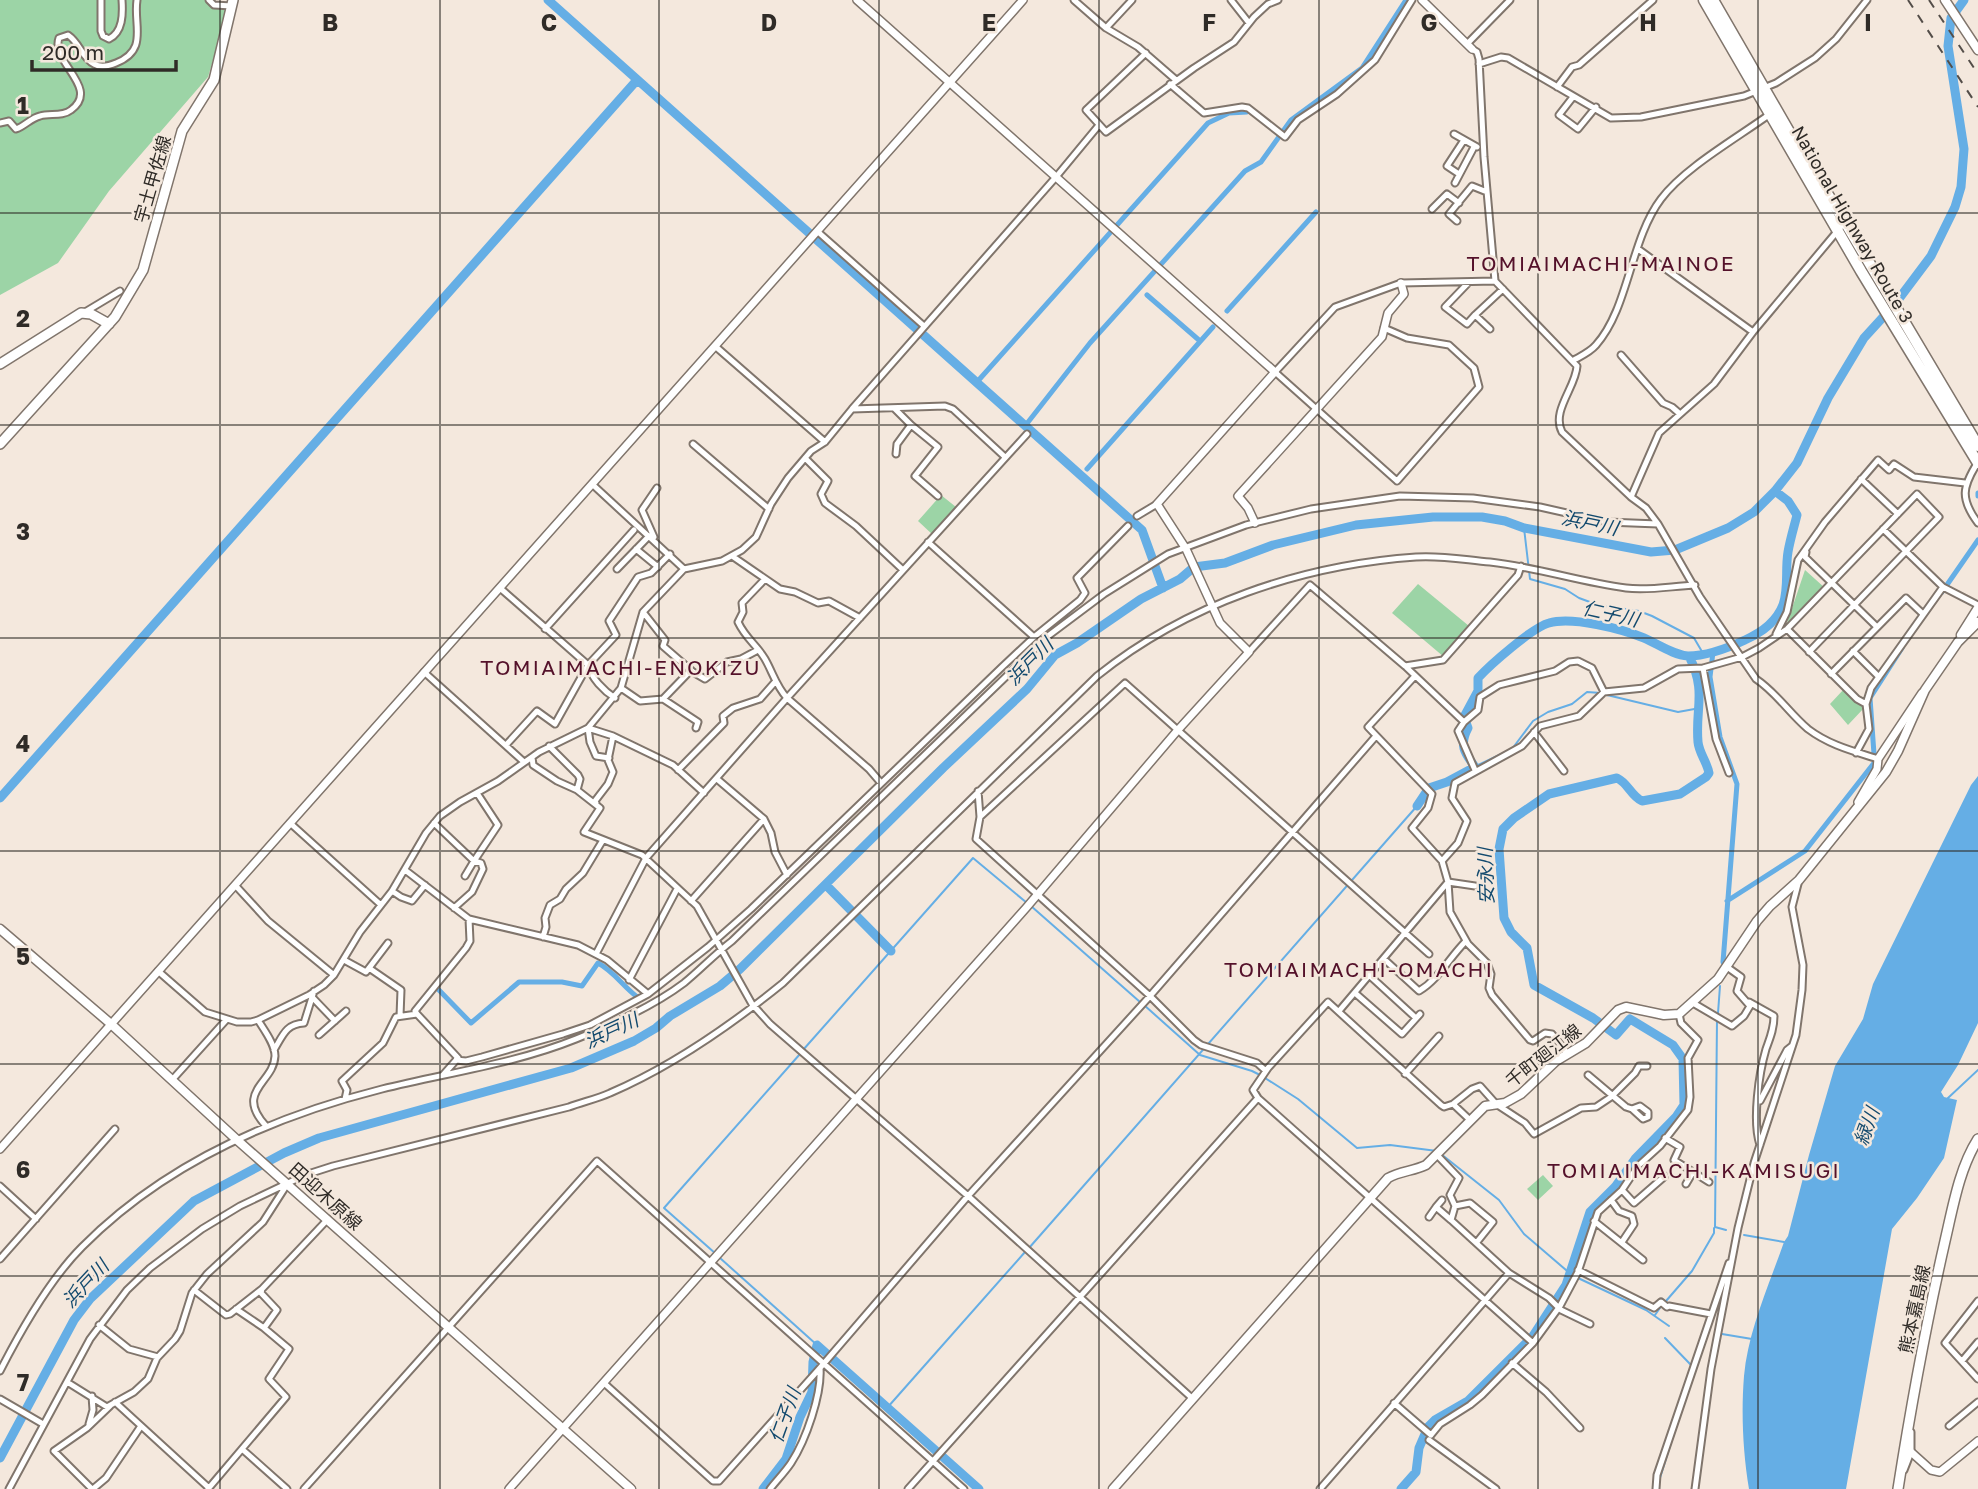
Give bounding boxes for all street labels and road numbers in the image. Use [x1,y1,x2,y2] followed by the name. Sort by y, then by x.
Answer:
[1788,122,1918,326] street label: National Highway Route 3
[129,133,175,225] street label: 宇土甲佐線
[1501,1019,1585,1091] street label: 千町廻江線
[285,1158,367,1234] street label: 田迎木原線
[1894,1263,1934,1355] street label: 熊本嘉島線

